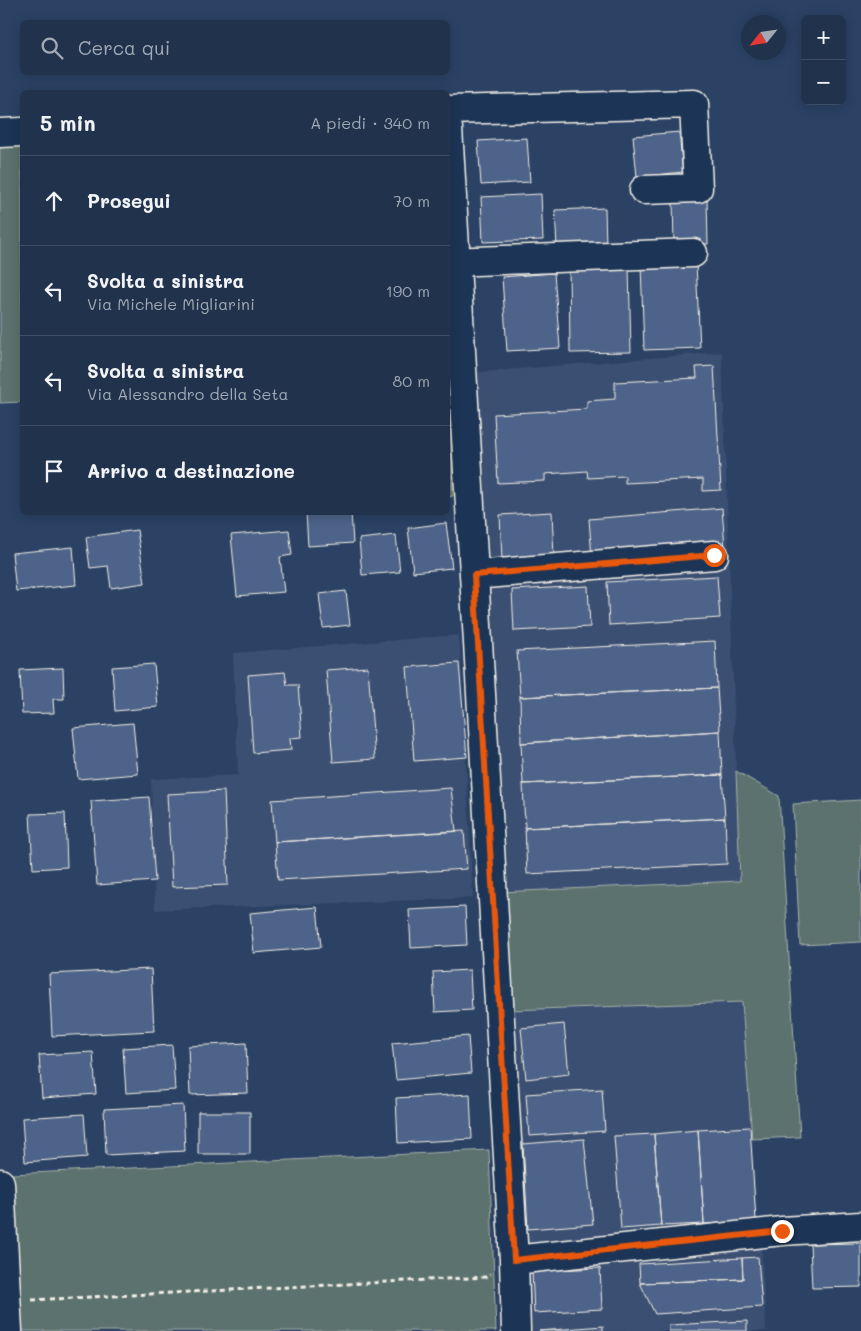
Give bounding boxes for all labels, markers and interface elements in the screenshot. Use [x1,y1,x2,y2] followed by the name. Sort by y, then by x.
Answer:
[741,15,786,60] north arrow
[801,15,846,105] map controls
[801,15,846,60] button: +
[20,20,450,75] search box
[38,34,66,62] icon: search
[78,35,170,60] text: Cerca qui
[801,60,846,105] button: −
[40,109,96,136] text: 5 min
[310,112,430,133] text: A piedi · 340 m
[40,187,68,215] icon: ahead
[87,188,171,213] text: Prosegui
[393,190,430,211] text: 70 m
[87,268,244,293] text: Svolta a sinistra
[40,277,68,305] icon: left
[386,280,430,301] text: 190 m
[87,293,255,314] text: Via Michele Migliarini
[87,358,244,383] text: Svolta a sinistra
[40,367,68,395] icon: left
[393,370,430,391] text: 80 m
[87,383,289,404] text: Via Alessandro della Seta
[40,457,68,485] icon: arrive
[87,458,295,483] text: Arrivo a destinazione
[703,544,726,567] route start
[771,1220,794,1243] route end

